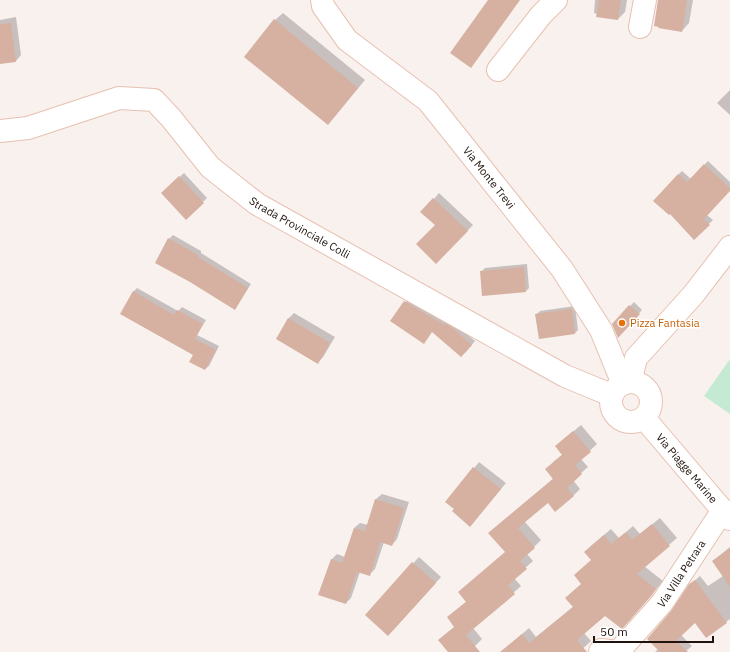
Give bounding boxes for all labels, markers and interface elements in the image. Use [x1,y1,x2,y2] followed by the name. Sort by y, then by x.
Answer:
[460,144,518,211] street label: Via Monte Trevi
[246,194,353,262] street label: Strada Provinciale Colli
[630,316,700,330] place label: Pizza Fantasia
[617,318,627,328] marker: Pizza Fantasia
[653,430,720,506] street label: Via Piagge Marine
[654,537,709,611] street label: Via Villa Petrara
[594,618,713,644] scale bar
[600,624,628,639] text: 50 m

